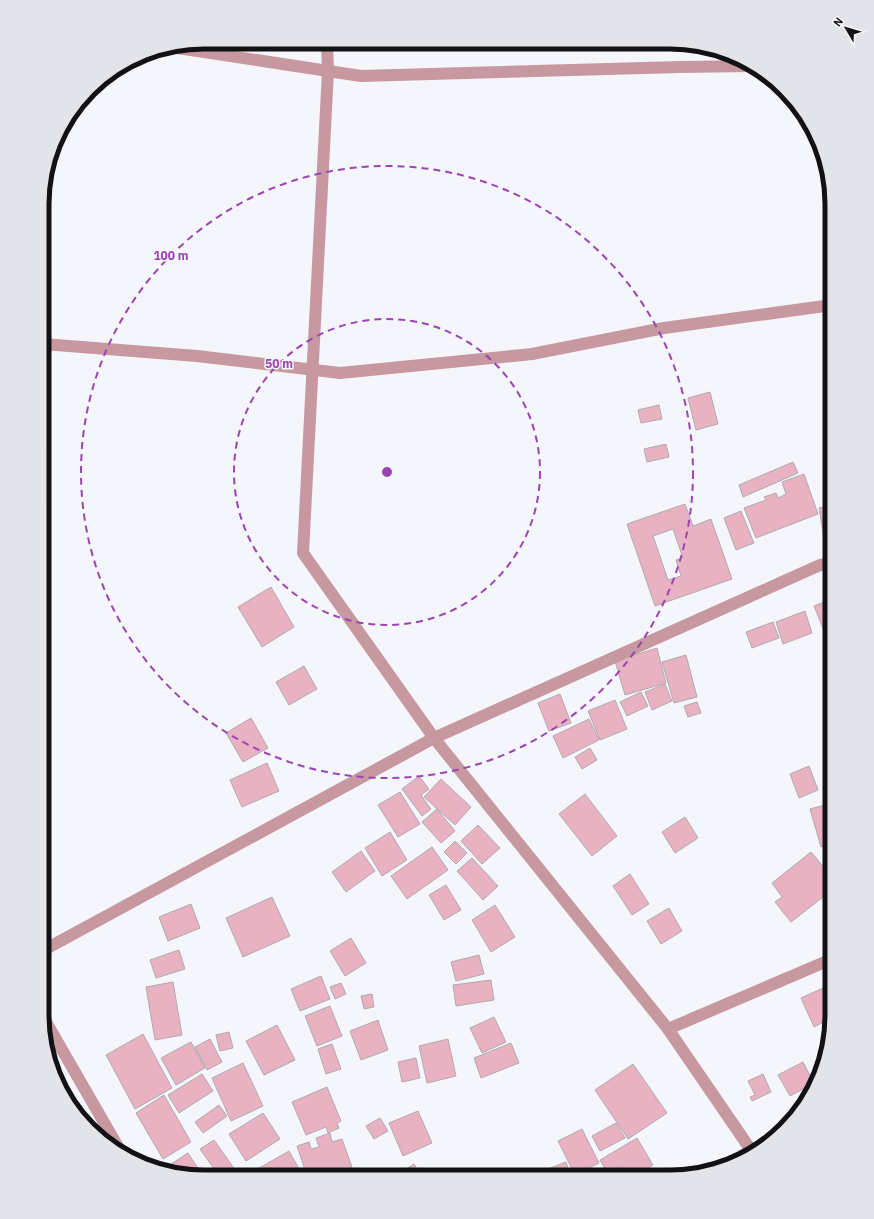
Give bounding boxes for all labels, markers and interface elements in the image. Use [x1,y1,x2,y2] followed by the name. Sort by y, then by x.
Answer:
[826,8,866,48] north arrow
[830,14,846,29] text: N
[153,248,189,263] text: 100 m
[265,356,293,371] text: 50 m
[380,465,394,479] centre of rings

